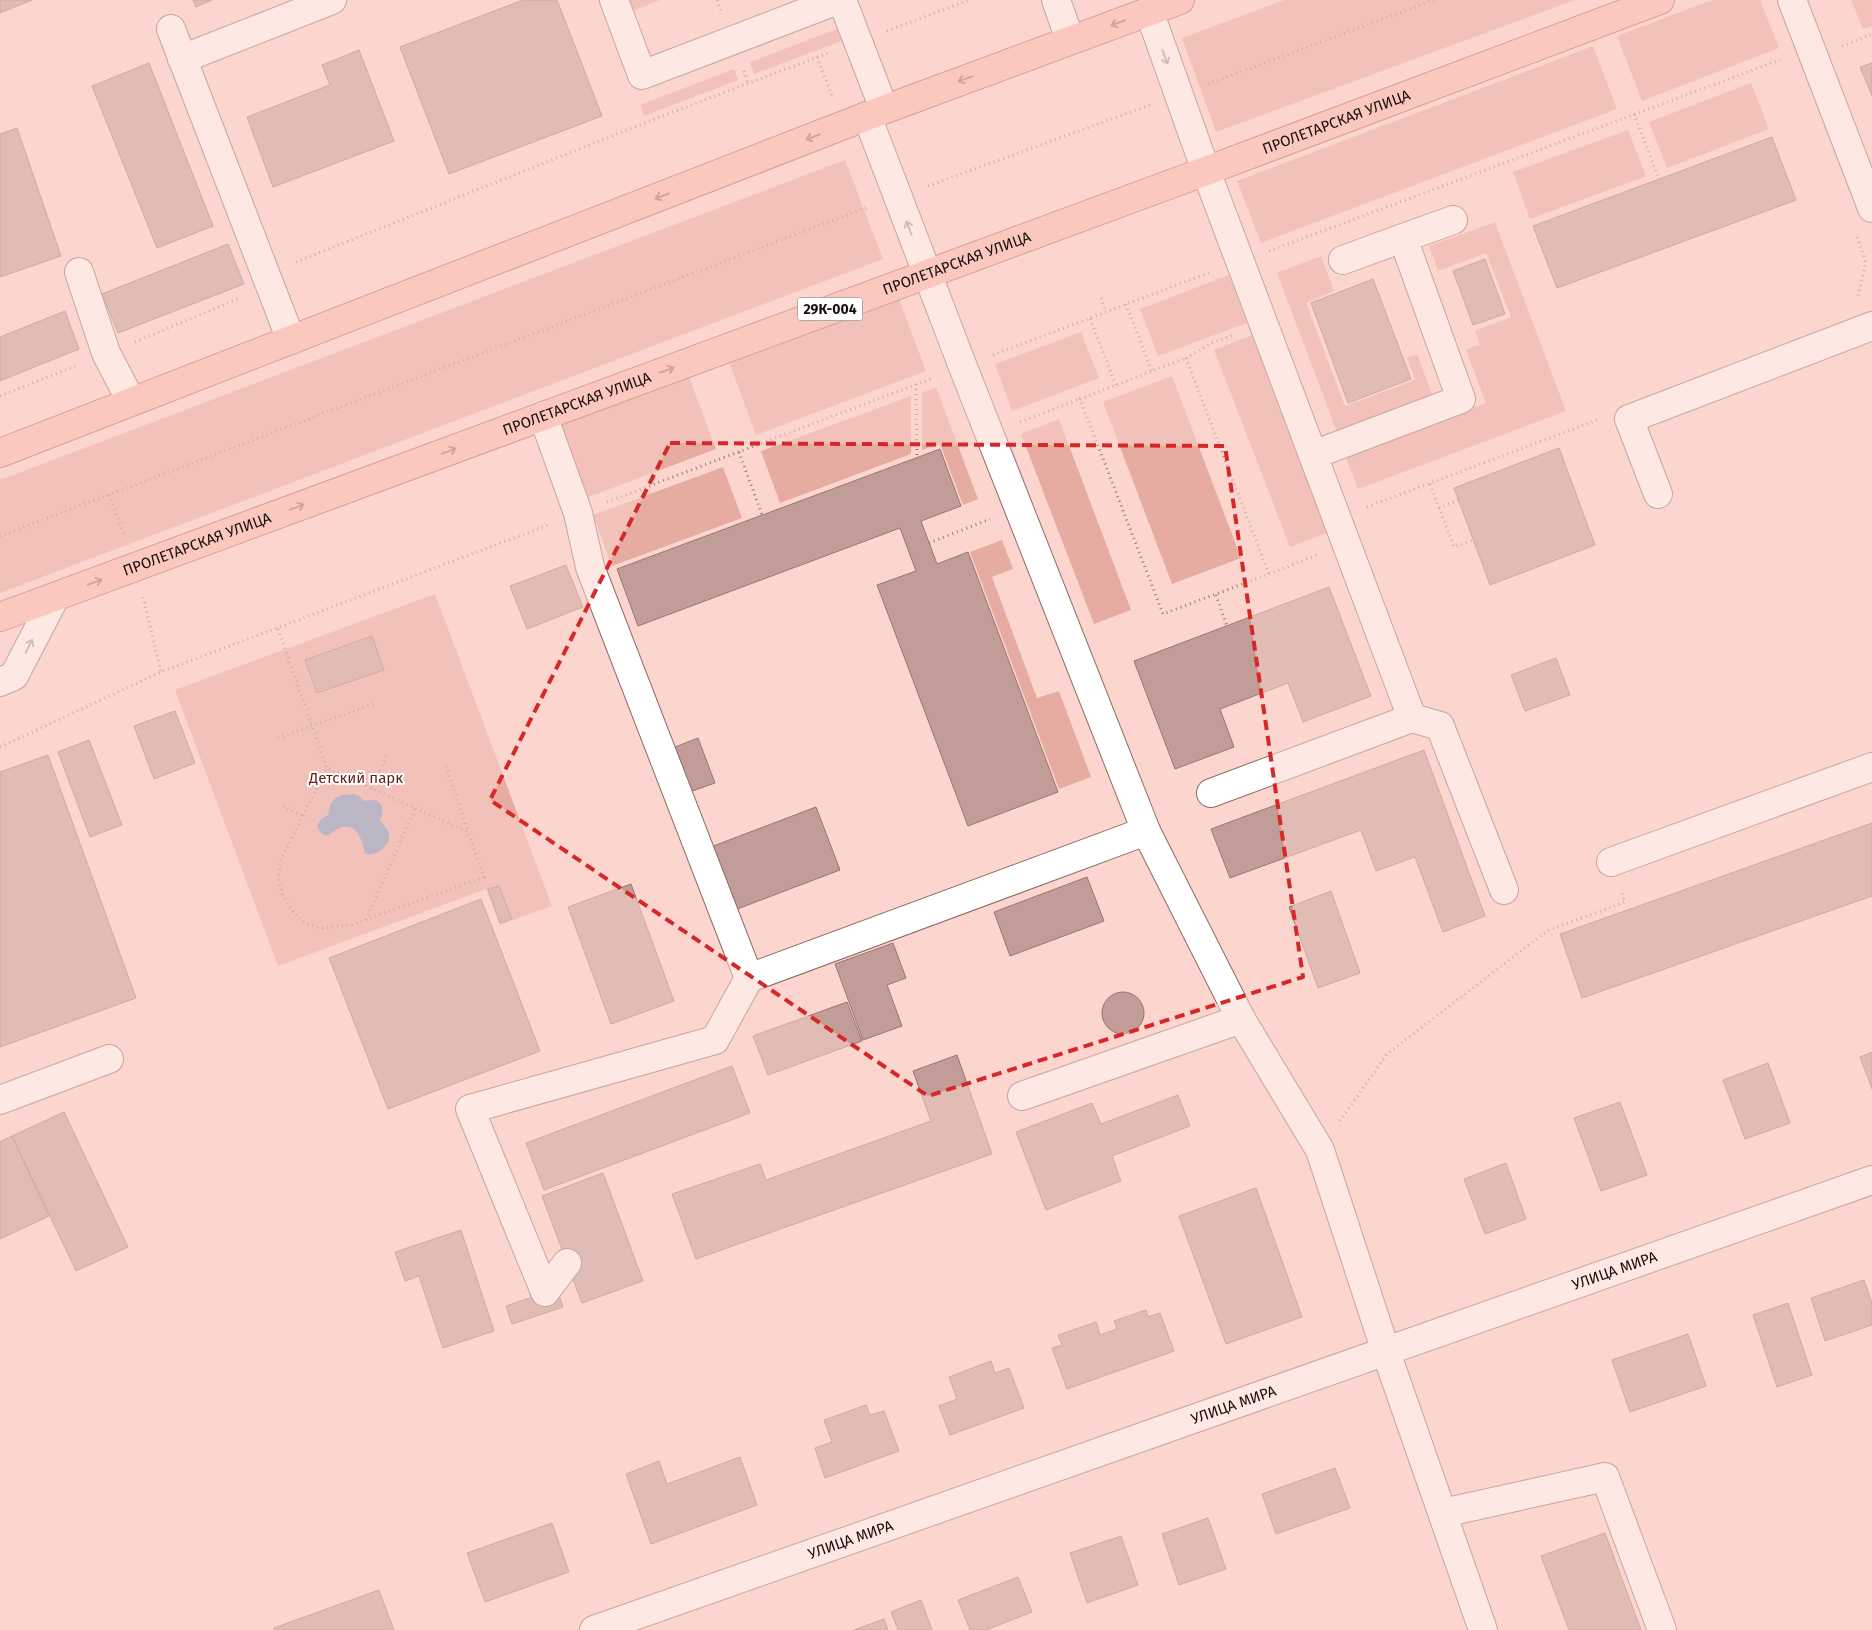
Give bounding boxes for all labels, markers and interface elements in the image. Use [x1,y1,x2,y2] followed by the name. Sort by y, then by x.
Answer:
[1110,19,1126,28] one-way arrow
[1161,49,1170,64] one-way arrow
[958,75,973,84] one-way arrow
[1260,86,1413,158] street label: ПРОЛЕТАРСКАЯ УЛИЦА
[806,133,821,142] one-way arrow
[655,192,670,201] one-way arrow
[904,221,913,236] one-way arrow
[880,227,1034,299] street label: ПРОЛЕТАРСКАЯ УЛИЦА
[798,298,862,320] road number: 29К-004
[659,365,674,374] one-way arrow
[500,368,654,439] street label: ПРОЛЕТАРСКАЯ УЛИЦА
[441,446,456,455] one-way arrow
[288,502,304,511] one-way arrow
[120,508,274,580] street label: ПРОЛЕТАРСКАЯ УЛИЦА
[87,577,102,586] one-way arrow
[25,639,35,654] one-way arrow
[308,769,403,787] park label: Детский парк
[1570,1247,1660,1294] street label: УЛИЦА МИРА
[1189,1381,1279,1428] street label: УЛИЦА МИРА
[806,1516,896,1563] street label: УЛИЦА МИРА

